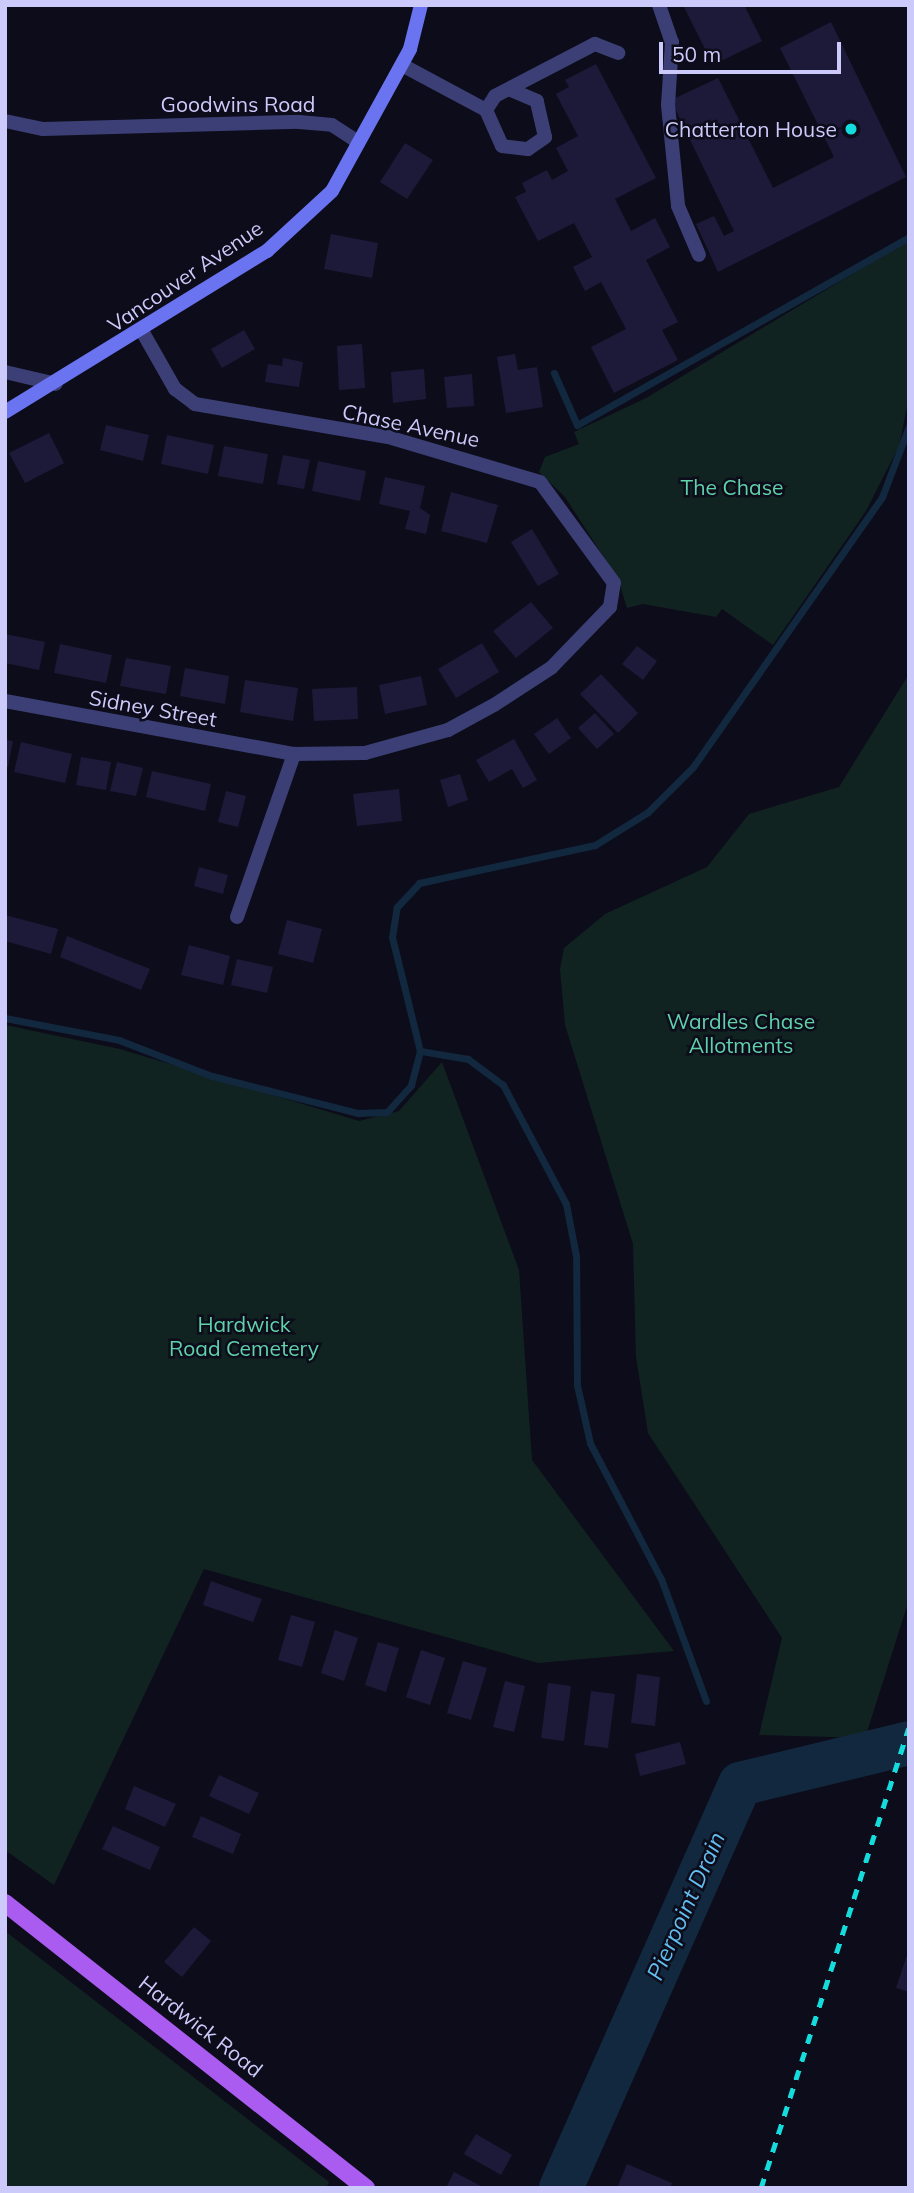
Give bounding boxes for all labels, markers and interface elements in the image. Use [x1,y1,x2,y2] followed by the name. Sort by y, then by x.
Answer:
[662,28,844,72] scale bar
[672,41,721,67] text: 50 m
[161,91,315,117] street label: Goodwins Road
[665,116,837,142] place label: Chatterton House
[843,121,859,137] marker: Chatterton House
[103,215,267,337] street label: Vancouver Avenue
[340,398,482,452] street label: Chase Avenue
[680,474,784,500] park label: The Chase
[87,684,219,732] street label: Sidney Street
[667,1008,815,1058] park label: Wardles Chase Allotments
[169,1311,319,1361] park label: Hardwick Road Cemetery
[641,1828,731,1984] water label: Pierpoint Drain
[134,1970,268,2082] street label: Hardwick Road

